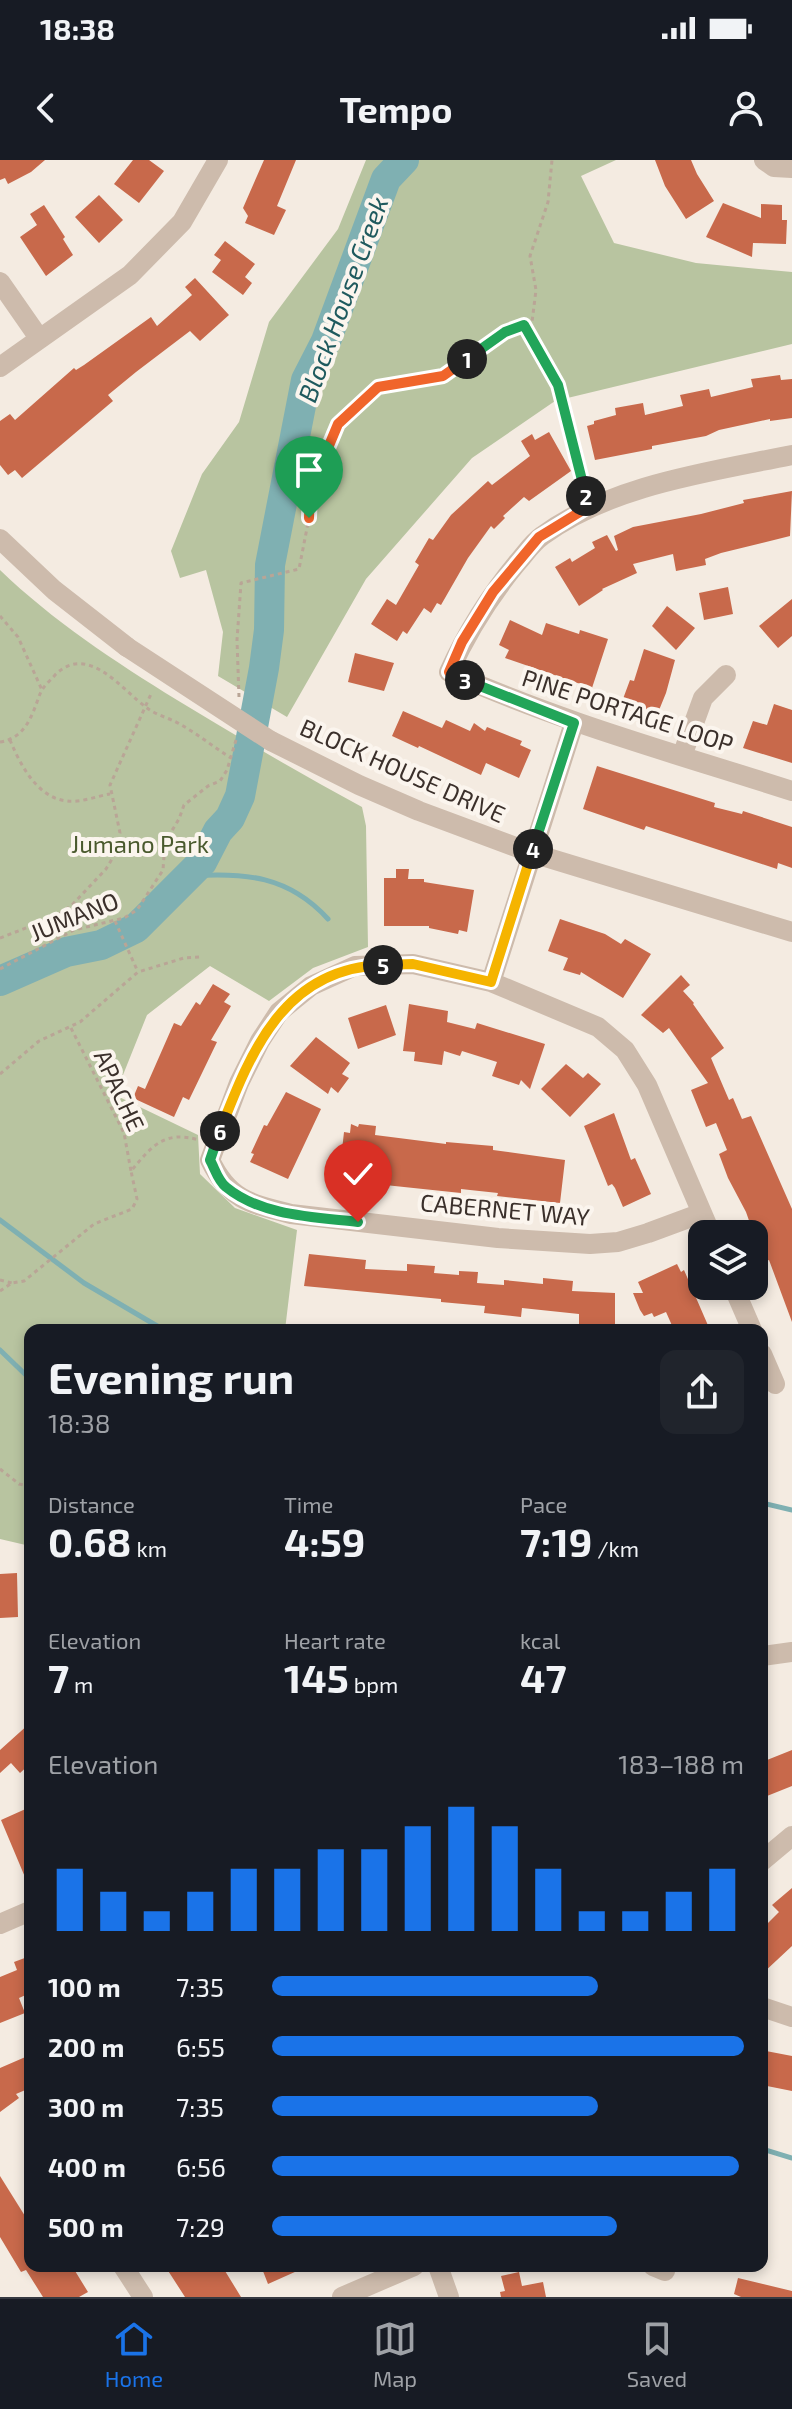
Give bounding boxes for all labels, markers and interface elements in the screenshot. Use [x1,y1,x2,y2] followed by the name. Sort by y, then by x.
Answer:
[40,10,115,46] text: 18:38
[24,86,68,130] icon: back
[724,86,768,130] icon: person
[340,87,452,130] text: Tempo
[290,192,394,406] water label: Block House Creek
[447,339,487,379] pin: 1
[462,346,472,372] text: 1
[275,436,343,518] pin
[287,448,331,492] icon: arrive
[566,476,606,516] pin: 2
[580,483,592,509] text: 2
[445,660,485,700] pin: 3
[519,662,737,758] street label: PINE PORTAGE LOOP
[459,667,471,693] text: 3
[296,712,510,828] street label: BLOCK HOUSE DRIVE
[71,829,209,858] park label: Jumano Park
[513,829,553,869] pin: 4
[526,836,540,862] text: 4
[25,885,123,947] street label: JUMANO
[363,945,403,985] pin: 5
[377,952,389,978] text: 5
[89,1045,151,1135] street label: APACHE
[200,1111,240,1151] pin: 6
[214,1118,226,1144] text: 6
[324,1140,392,1222] pin
[336,1152,380,1196] icon: check
[419,1187,591,1231] street label: CABERNET WAY
[688,1220,768,1300] map controls
[688,1220,768,1300] button: layers
[48,1350,294,1403] text: Evening run
[660,1350,744,1434] button: share
[48,1407,111,1438] text: 18:38
[48,1491,135,1517] text: Distance
[284,1491,333,1517] text: Time
[520,1491,567,1517] text: Pace
[48,1517,132,1565] text: 0.68
[284,1517,365,1565] text: 4:59
[520,1517,592,1565] text: 7:19
[132,1535,167,1561] text: km
[592,1535,639,1561] text: /km
[48,1627,141,1653] text: Elevation
[284,1627,386,1653] text: Heart rate
[520,1627,560,1653] text: kcal
[48,1653,69,1701] text: 7
[284,1653,349,1701] text: 145
[520,1653,567,1701] text: 47
[69,1671,93,1697] text: m
[349,1671,398,1697] text: bpm
[48,1748,158,1779] text: Elevation
[618,1748,744,1779] text: 183–188 m
[48,1971,121,2002] text: 100 m
[176,1971,224,2002] text: 7:35
[48,2031,124,2062] text: 200 m
[176,2031,225,2062] text: 6:55
[48,2091,124,2122] text: 300 m
[176,2091,224,2122] text: 7:35
[48,2151,126,2182] text: 400 m
[176,2151,226,2182] text: 6:56
[48,2211,124,2242] text: 500 m
[176,2211,225,2242] text: 7:29
[105,2317,163,2391] tab: Home
[373,2317,417,2391] tab: Map
[627,2317,687,2391] tab: Saved

